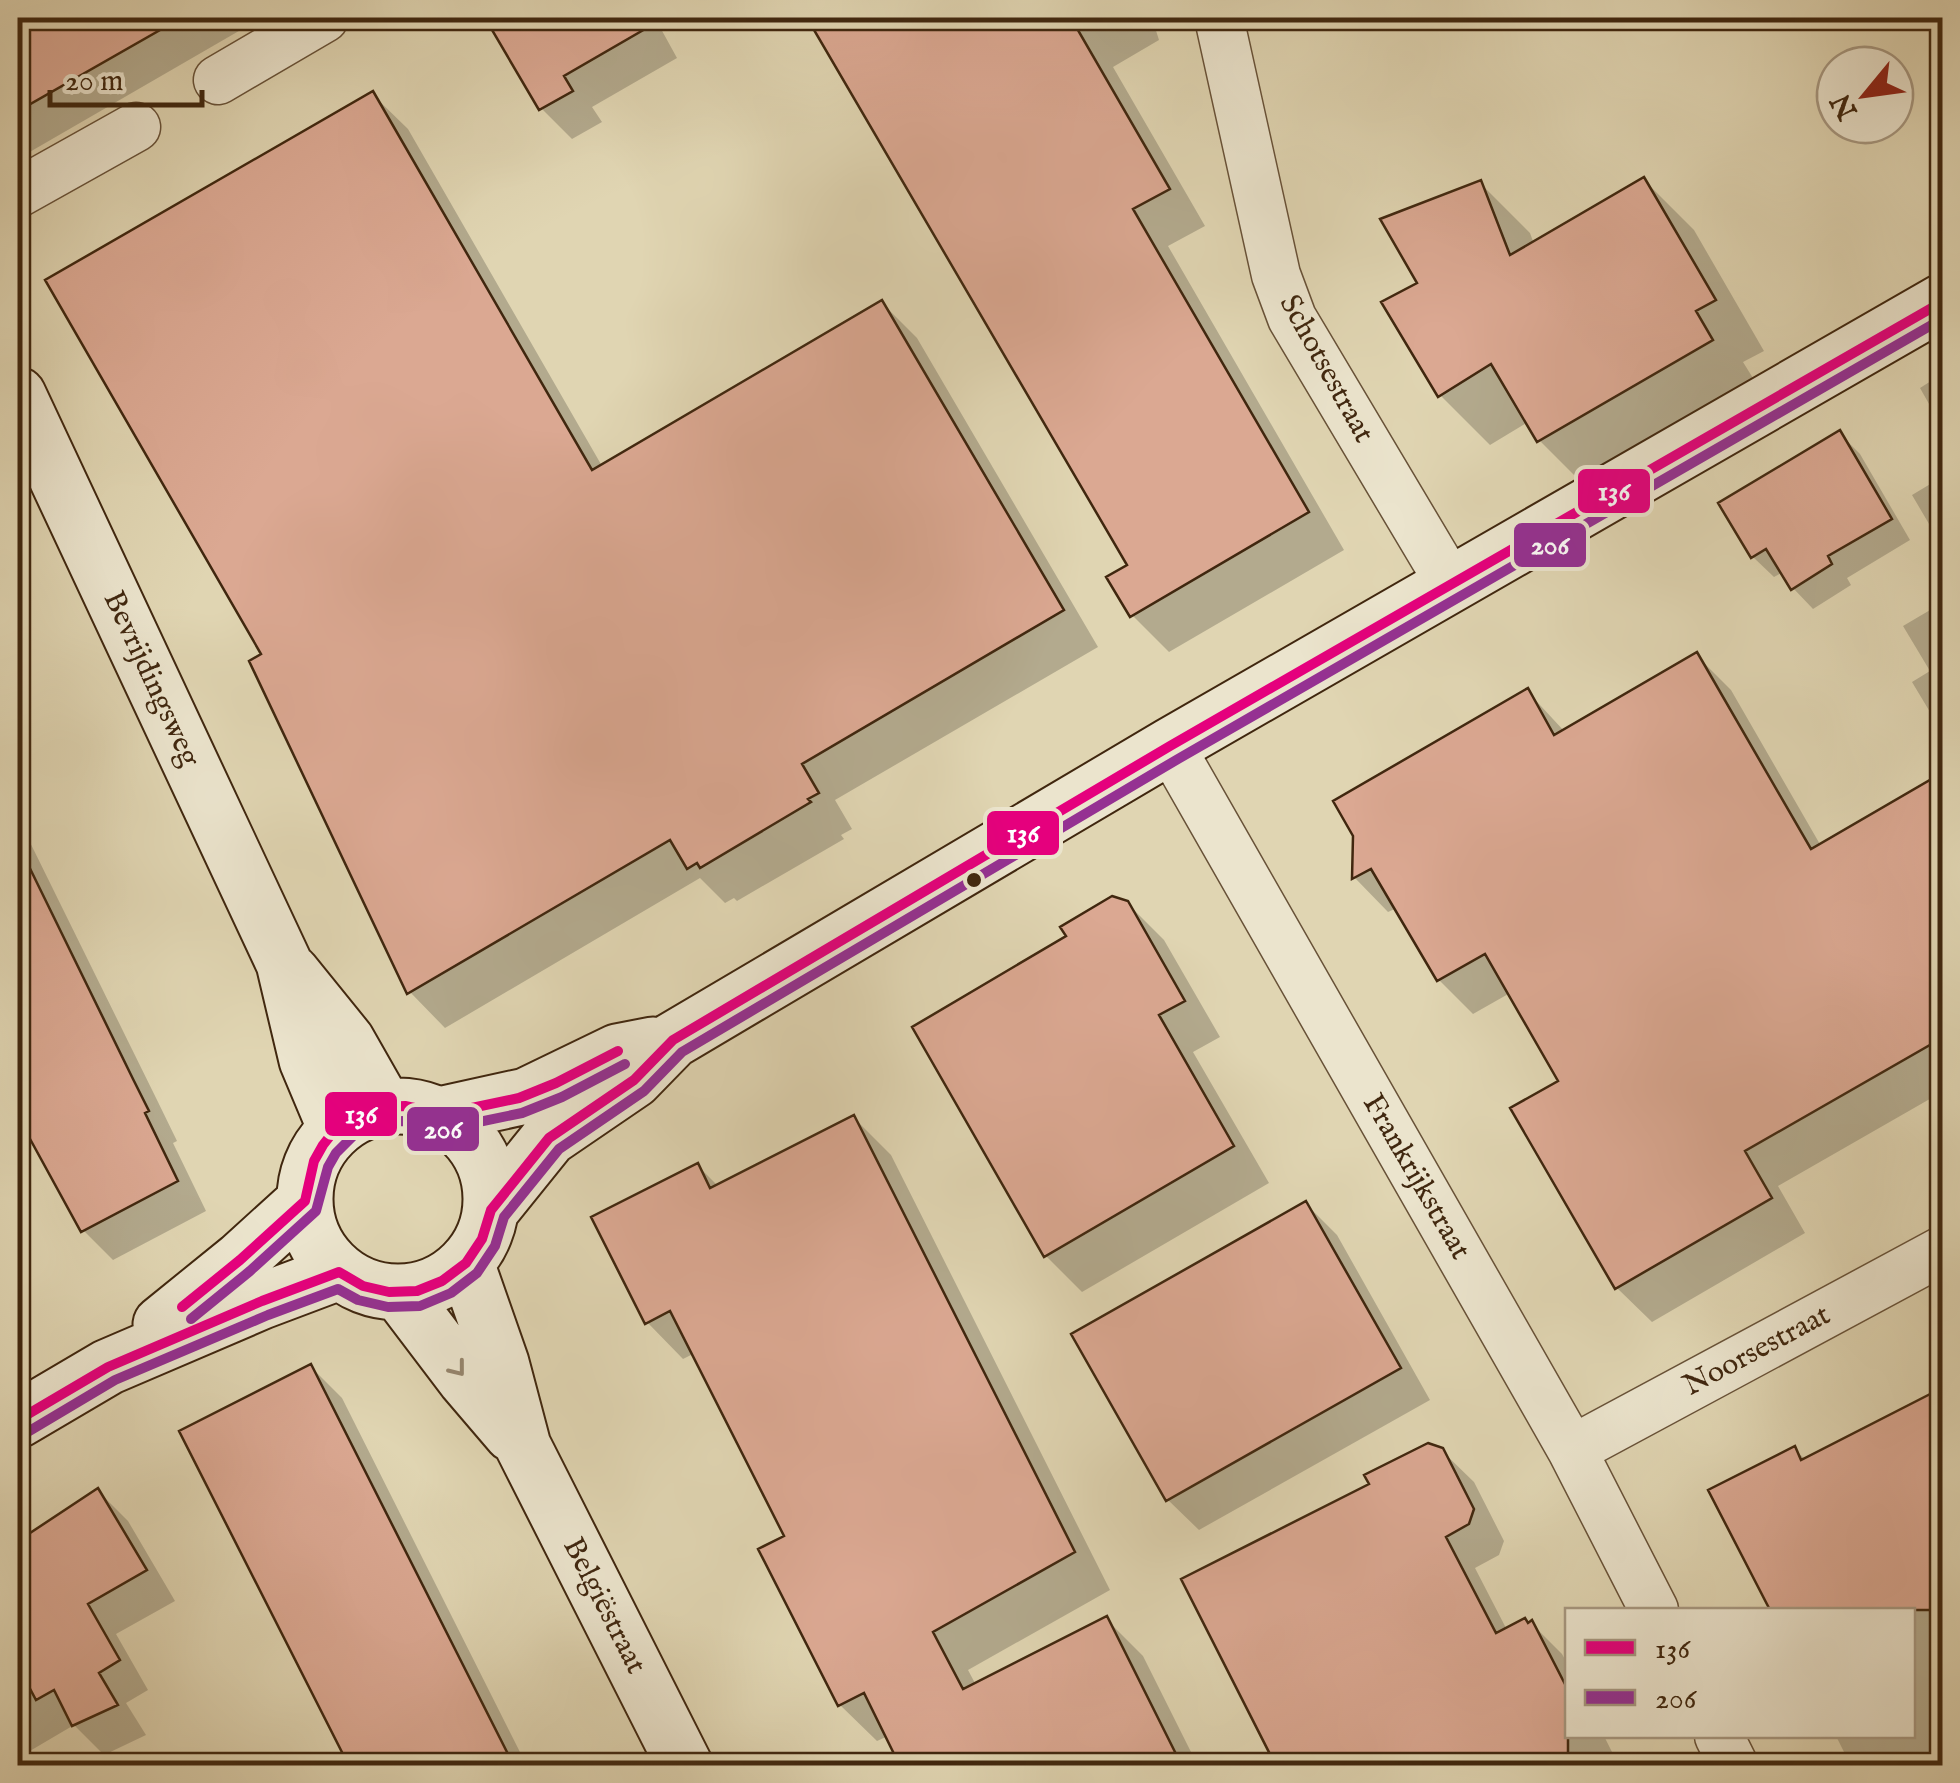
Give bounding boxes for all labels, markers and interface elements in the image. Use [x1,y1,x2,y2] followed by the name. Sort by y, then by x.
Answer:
[50,45,202,107] scale bar
[1815,45,1915,145] north arrow
[65,63,124,101] text: 20 m
[1824,87,1867,126] text: N
[1270,289,1382,449] street label: Schotsestraat
[1576,467,1652,515] line badge: 136
[1598,475,1632,510] text: 136
[1512,521,1588,569] line badge: 206
[1531,529,1571,564] text: 206
[94,585,209,774] street label: Bevrijdingsweg
[985,809,1061,857] line badge: 136
[1007,817,1041,852] text: 136
[964,870,984,890] unlabelled marker
[1353,1087,1479,1267] street label: Frankrijkstraat
[323,1090,399,1138] line badge: 136
[345,1098,379,1133] text: 136
[405,1105,481,1153] line badge: 206
[424,1113,464,1148] text: 206
[1677,1296,1837,1406] street label: Noorsestraat
[446,1358,464,1376] one-way arrow
[554,1531,654,1681] street label: Belgiëstraat
[1565,1608,1915,1738] legend
[1655,1631,1691,1669] text: 136
[1655,1681,1698,1719] text: 206

